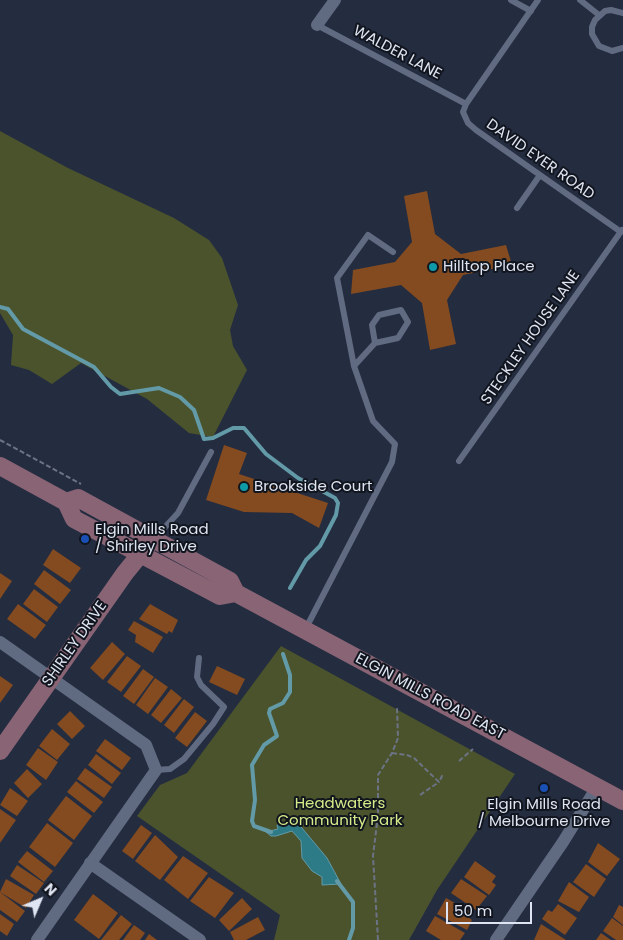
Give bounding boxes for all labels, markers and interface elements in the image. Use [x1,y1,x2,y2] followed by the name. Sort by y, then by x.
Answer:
[350,22,444,84] street label: WALDER LANE
[482,116,598,204] street label: DAVID EYER ROAD
[443,258,535,276] place label: Hilltop Place
[427,261,439,273] marker: Hilltop Place
[478,267,584,409] street label: STECKLEY HOUSE LANE
[254,478,373,496] place label: Brookside Court
[238,481,250,493] marker: Brookside Court
[95,521,209,556] place label: Elgin Mills Road / Shirley Drive
[79,533,91,545] marker: Elgin Mills Road / Shirley Drive
[39,598,111,690] street label: SHIRLEY DRIVE
[352,650,508,744] street label: ELGIN MILLS ROAD EAST
[538,782,550,794] marker: Elgin Mills Road / Melbourne Drive
[277,795,403,830] park label: Headwaters Community Park
[478,796,610,831] place label: Elgin Mills Road / Melbourne Drive
[15,875,65,925] north arrow
[40,879,61,900] text: N
[448,892,534,924] scale bar
[454,900,492,921] text: 50 m

